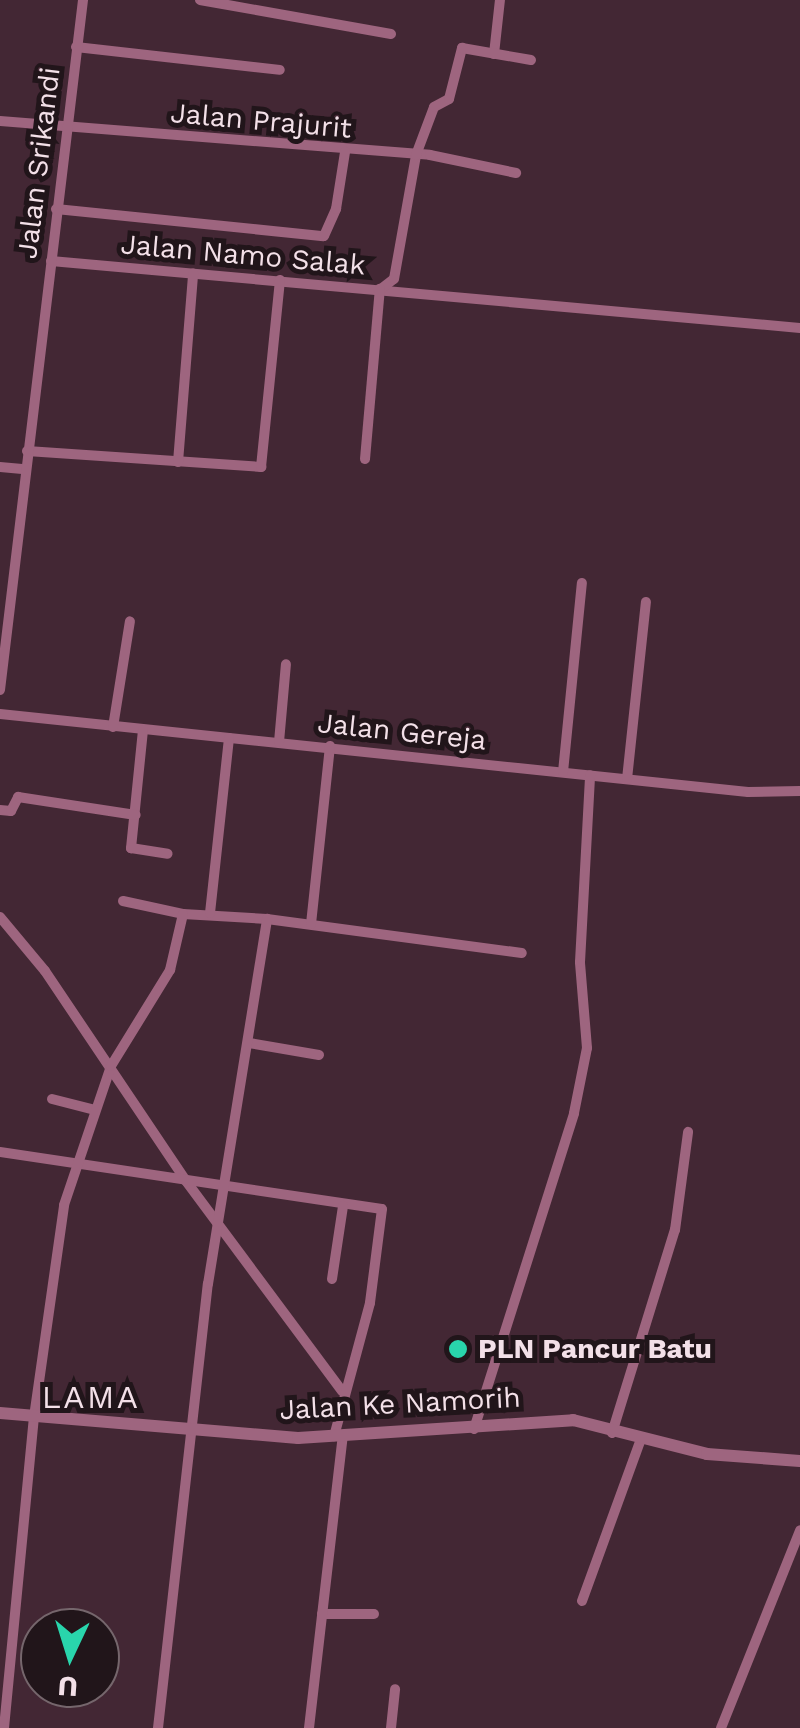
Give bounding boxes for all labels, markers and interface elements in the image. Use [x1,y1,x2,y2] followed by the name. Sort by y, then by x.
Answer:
[11,65,67,261] street label: Jalan Srikandi
[169,96,353,146] street label: Jalan Prajurit
[119,228,367,282] street label: Jalan Namo Salak
[316,706,488,758] street label: Jalan Gereja
[478,1332,712,1366] place label: PLN Pancur Batu
[447,1338,469,1360] marker: PLN Pancur Batu
[42,1378,140,1416] district label: LAMA
[279,1381,521,1427] street label: Jalan Ke Namorih
[20,1608,120,1708] north arrow
[57,1669,79,1704] text: U

